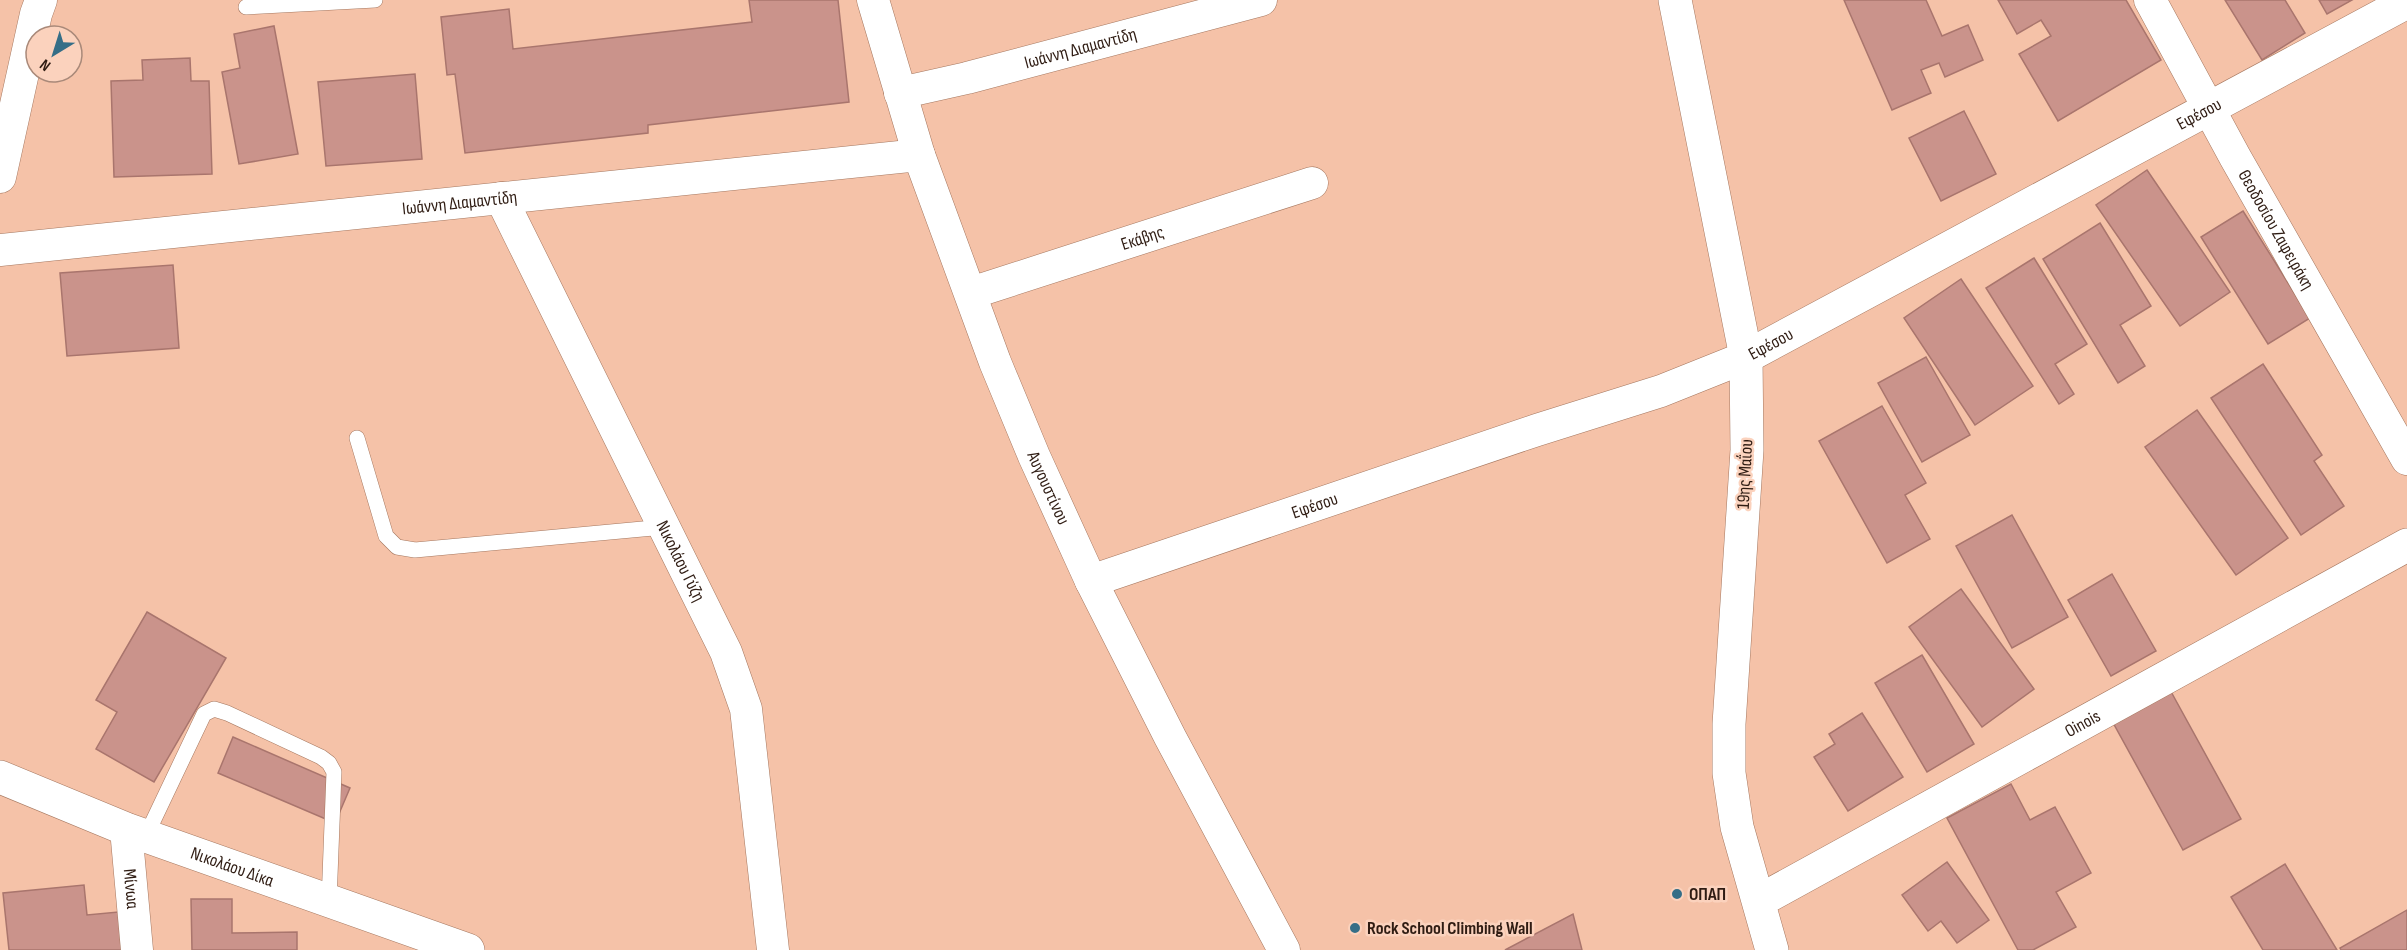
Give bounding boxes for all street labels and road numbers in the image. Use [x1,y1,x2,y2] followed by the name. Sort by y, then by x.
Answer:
[1022,23,1139,73] street label: Ιωάννη Διαμαντίδη
[2173,93,2225,134] street label: Εφέσου
[2234,166,2319,293] street label: Θεοδοσίου Ζαφειράκη
[401,186,518,219] street label: Ιωάννη Διαμαντίδη
[1118,221,1167,254] street label: Εκάβης
[1745,323,1797,364] street label: Εφέσου
[1733,439,1757,509] street label: 19ης Μαΐου
[1022,447,1074,528] street label: Αυγουστίνου
[1289,488,1340,523] street label: Εφέσου
[652,517,710,605] street label: Νικολάου Γύζη
[2061,705,2104,741] street label: Oinois
[188,842,277,891] street label: Νικολάου Δίκα
[119,868,144,910] street label: Μίνωα

